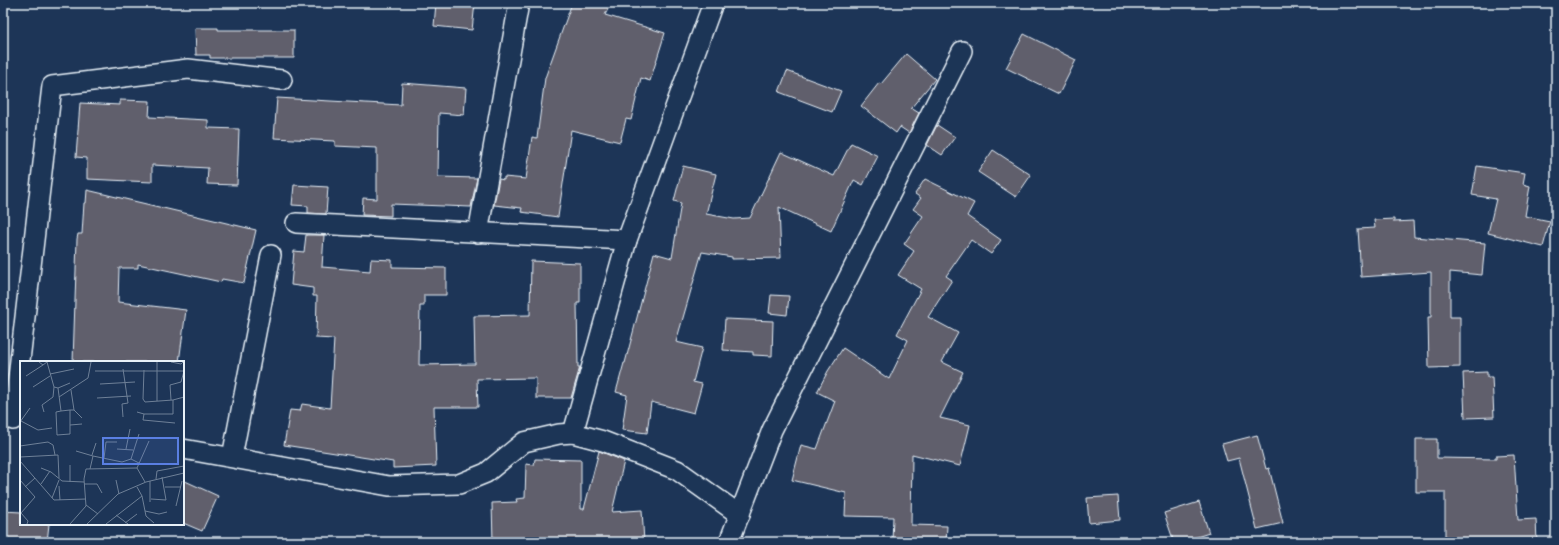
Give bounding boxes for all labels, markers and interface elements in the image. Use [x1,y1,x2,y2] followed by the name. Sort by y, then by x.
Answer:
[20,361,184,525] inset map

